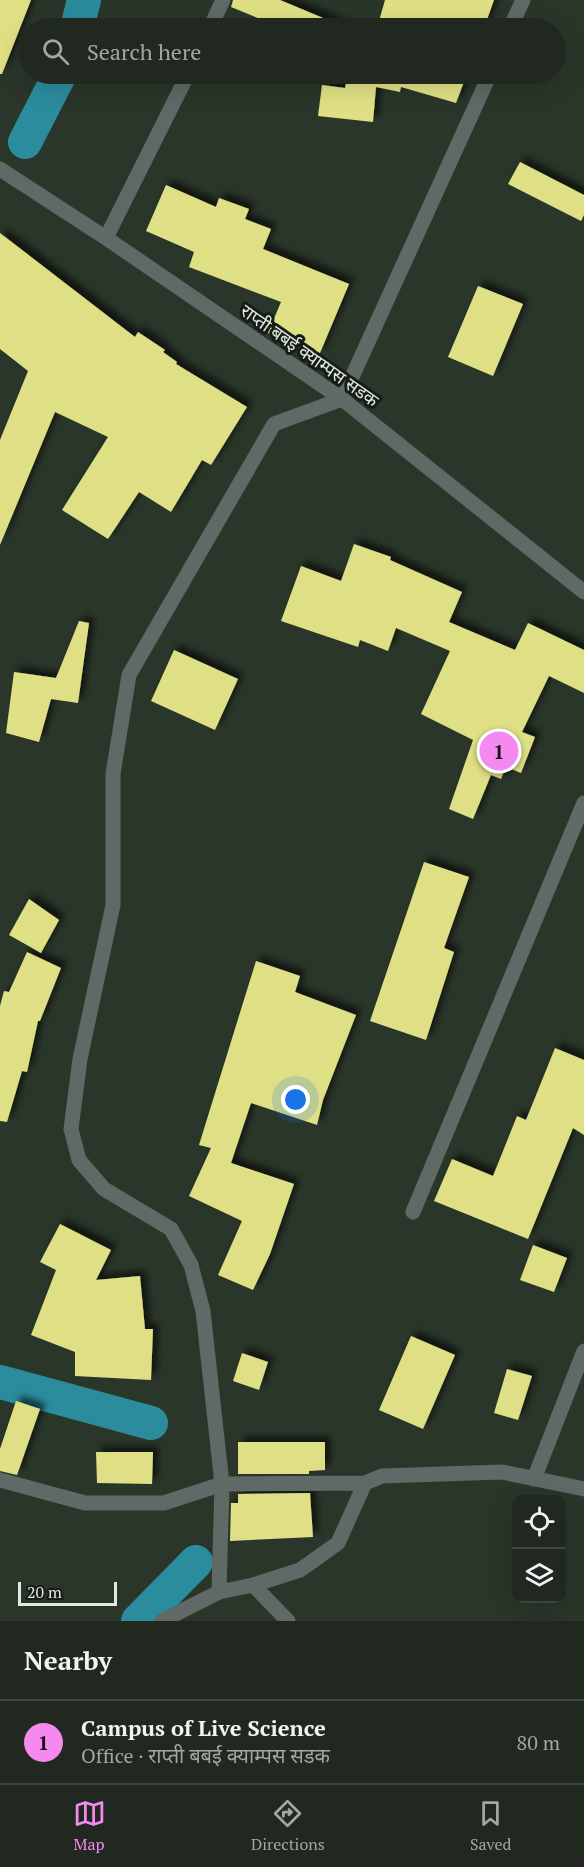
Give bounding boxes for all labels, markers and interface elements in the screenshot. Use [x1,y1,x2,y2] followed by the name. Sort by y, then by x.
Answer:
[18,18,566,84] search box
[39,35,72,68] icon: search
[87,37,201,66] text: Search here
[236,298,385,412] street label: राप्ती बबई क्याम्पस सडक
[480,728,518,774] pin: 1
[281,1085,310,1114] your location
[512,1495,566,1603] map controls
[512,1495,566,1549] button: locate
[512,1549,566,1603] button: layers
[18,1579,117,1606] scale bar
[27,1581,62,1603] text: 20 m
[24,1643,112,1677] text: Nearby
[81,1713,326,1742] text: Campus of Live Science
[38,1729,49,1756] text: 1
[517,1729,560,1756] text: 80 m
[81,1742,330,1769] text: Office · राप्ती बबई क्याम्पस सडक
[73,1797,106,1855] tab: Map
[251,1797,325,1855] tab: Directions
[470,1797,511,1855] tab: Saved

